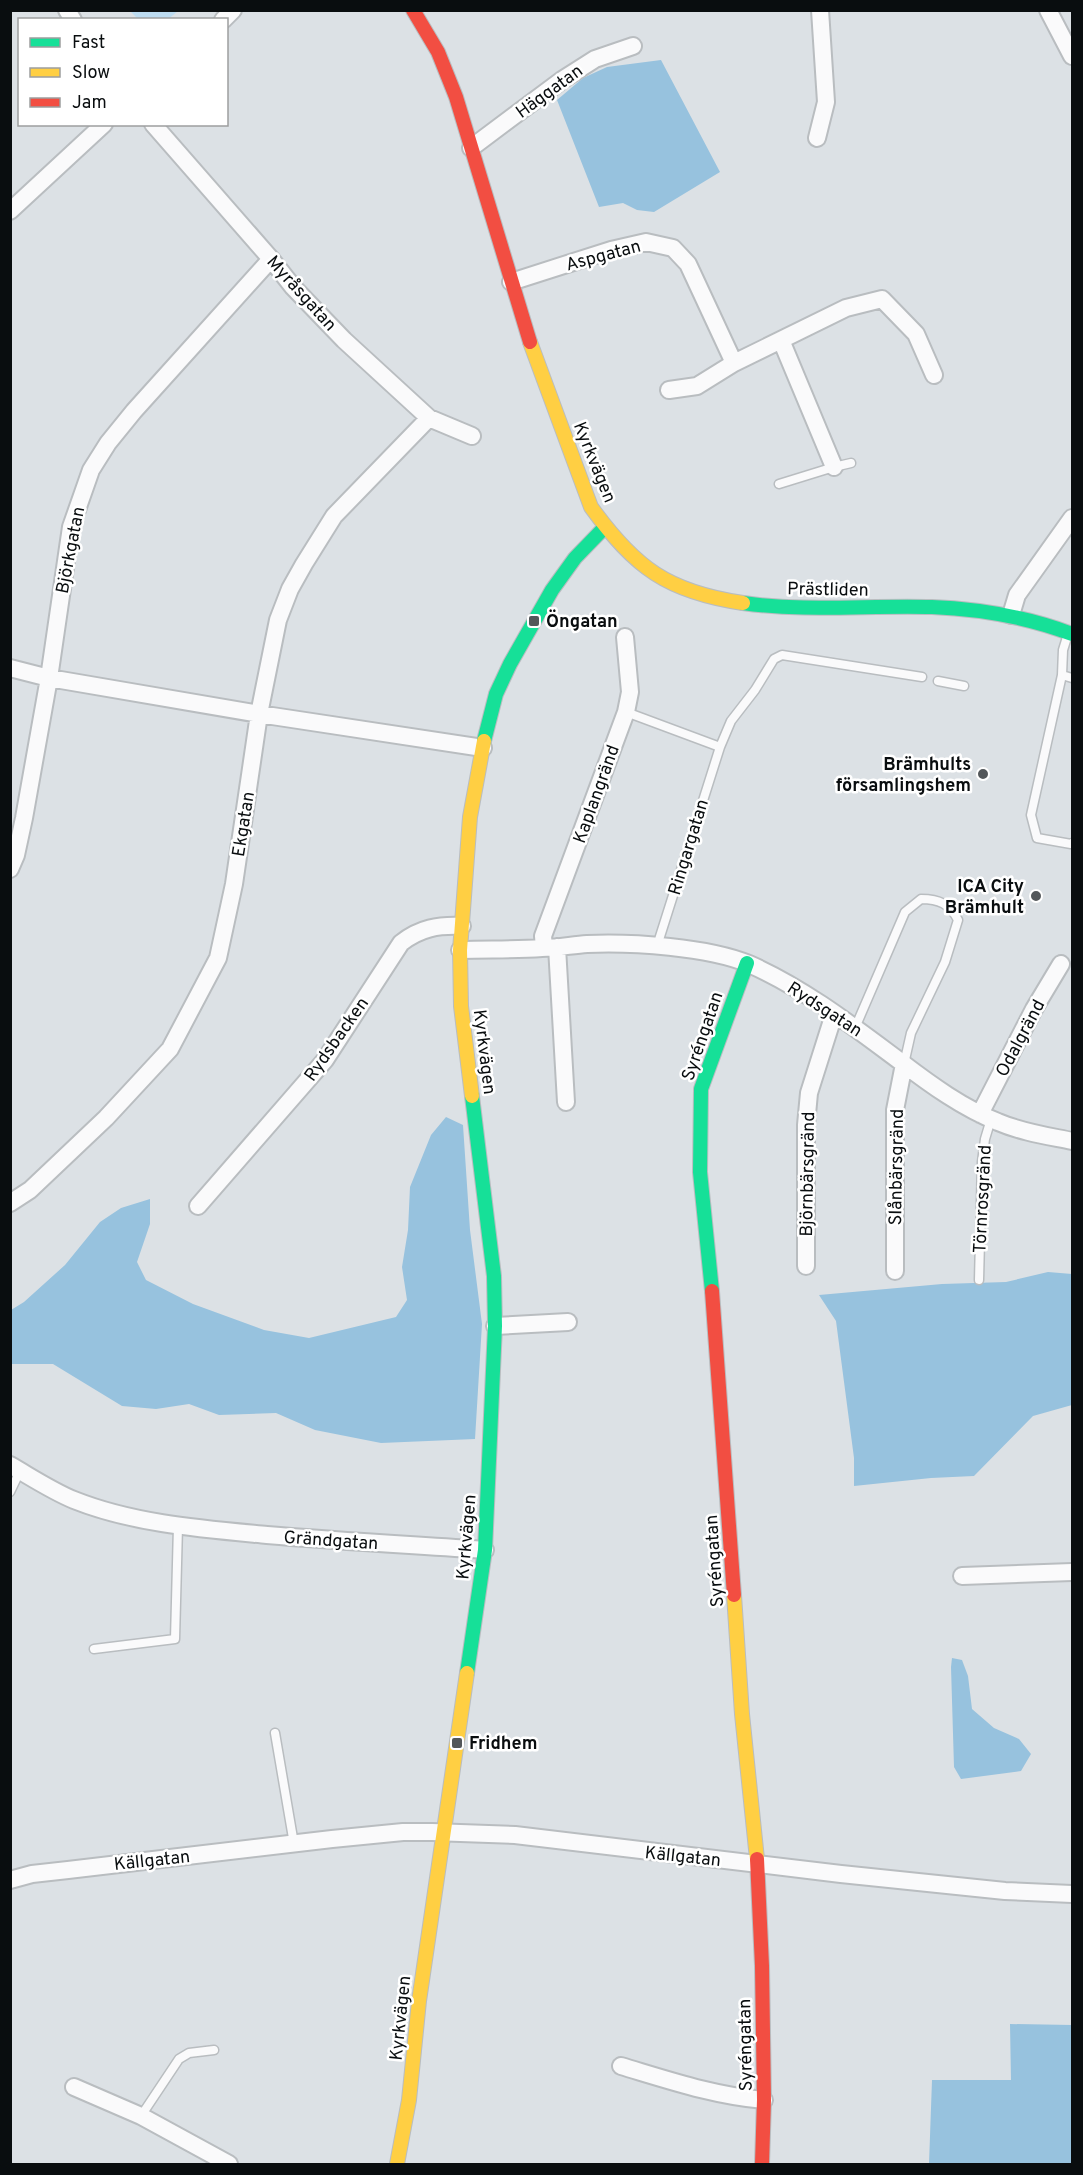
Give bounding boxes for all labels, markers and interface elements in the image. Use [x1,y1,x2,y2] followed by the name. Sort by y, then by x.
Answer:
[18,18,228,126] legend
[72,32,105,55] text: Fast
[512,60,588,124] street label: Häggatan
[72,62,110,85] text: Slow
[72,92,107,115] text: Jam
[563,235,644,278] street label: Aspgatan
[261,251,341,337] street label: Myråsgatan
[567,419,620,506] street label: Kyrkvägen
[52,505,91,596] street label: Björkgatan
[787,578,869,603] street label: Prästliden
[546,609,618,634] place label: Öngatan
[527,614,541,628] marker: Öngatan
[569,742,626,847] street label: Kaplangränd
[836,754,971,798] place label: Brämhults församlingshem
[976,767,990,781] marker: Brämhults församlingshem
[228,790,261,858] street label: Ekgatan
[664,797,715,898] street label: Ringargatan
[945,876,1024,920] place label: ICA City Brämhult
[1029,889,1043,903] marker: ICA City Brämhult
[782,977,866,1043] street label: Rydsgatan
[677,989,729,1084] street label: Syréngatan
[300,993,375,1086] street label: Rydsbacken
[991,996,1051,1081] street label: Odalgränd
[467,1008,500,1096] street label: Kyrkvägen
[885,1108,910,1226] street label: Slånbärsgränd
[796,1111,821,1237] street label: Björnbärsgränd
[969,1144,998,1254] street label: Törnrosgränd
[452,1494,483,1581] street label: Kyrkvägen
[701,1514,730,1608] street label: Syréngatan
[283,1527,379,1556] street label: Grändgatan
[469,1733,537,1756] place label: Fridhem
[450,1736,464,1750] marker: Fridhem
[644,1842,722,1873] street label: Källgatan
[113,1846,191,1877] street label: Källgatan
[386,1974,417,2062] street label: Kyrkvägen
[734,1998,759,2092] street label: Syréngatan

